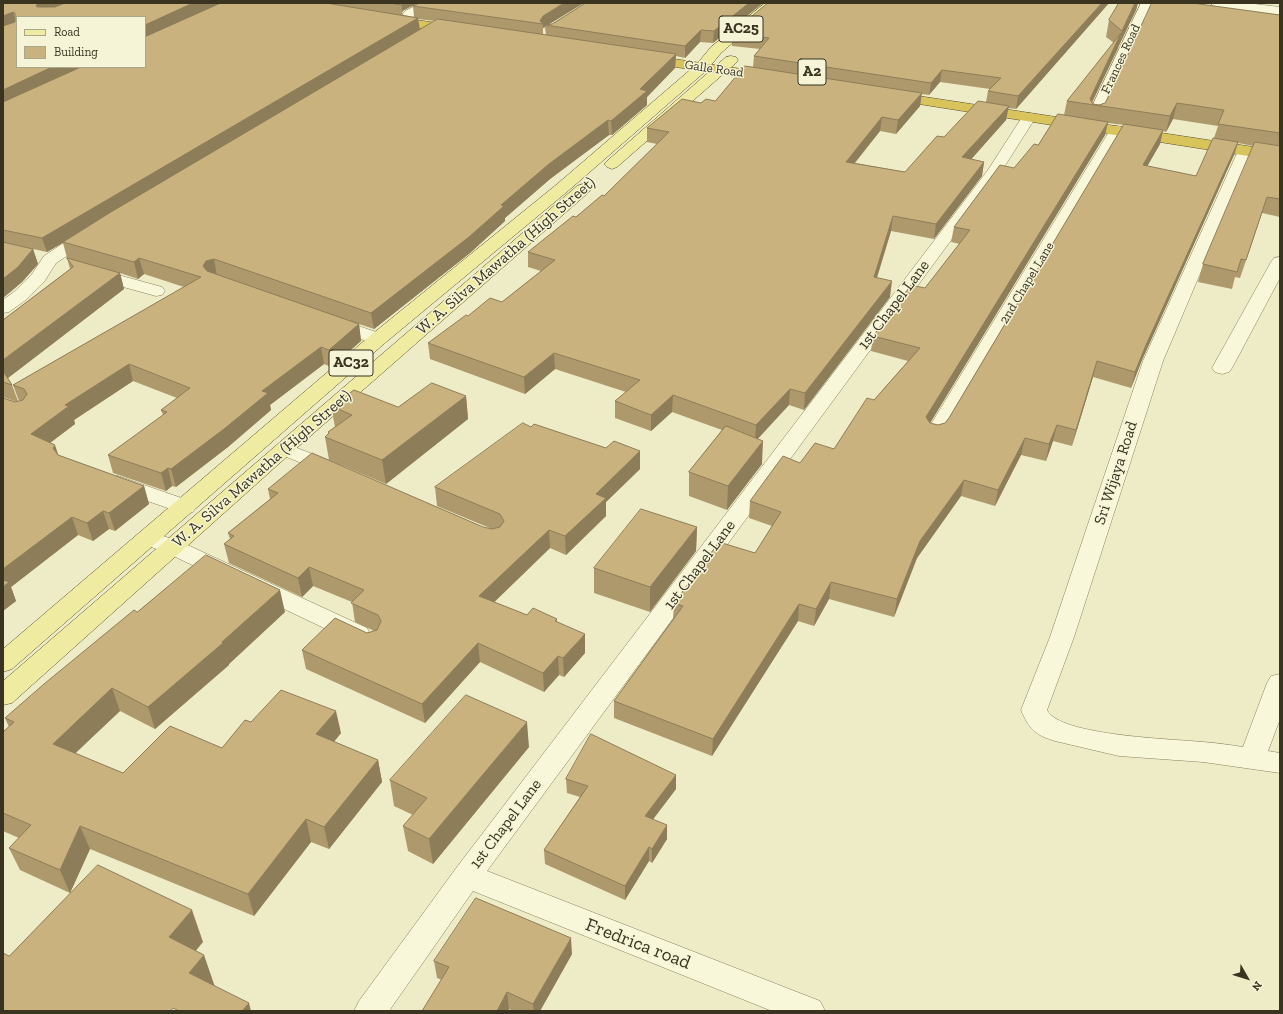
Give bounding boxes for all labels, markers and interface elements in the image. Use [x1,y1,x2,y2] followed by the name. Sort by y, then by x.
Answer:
[16,16,146,68] legend
[719,16,763,42] road number: AC25
[1098,22,1144,96] street label: Frances Road
[54,25,80,39] text: Road
[54,45,98,59] text: Building
[684,57,744,81] street label: Galle Road
[798,59,826,85] road number: A2
[413,173,599,339] street label: W. A. Silva Mawatha (High Street)
[996,239,1058,327] street label: 2nd Chapel Lane
[854,256,934,354] street label: 1st Chapel Lane
[329,350,373,376] road number: AC32
[169,386,355,552] street label: W. A. Silva Mawatha (High Street)
[1090,419,1142,527] street label: Sri Wijaya Road
[660,516,740,614] street label: 1st Chapel Lane
[466,775,546,873] street label: 1st Chapel Lane
[582,913,694,975] street label: Fredrica road
[1227,958,1267,998] north arrow
[1249,979,1264,993] text: N

